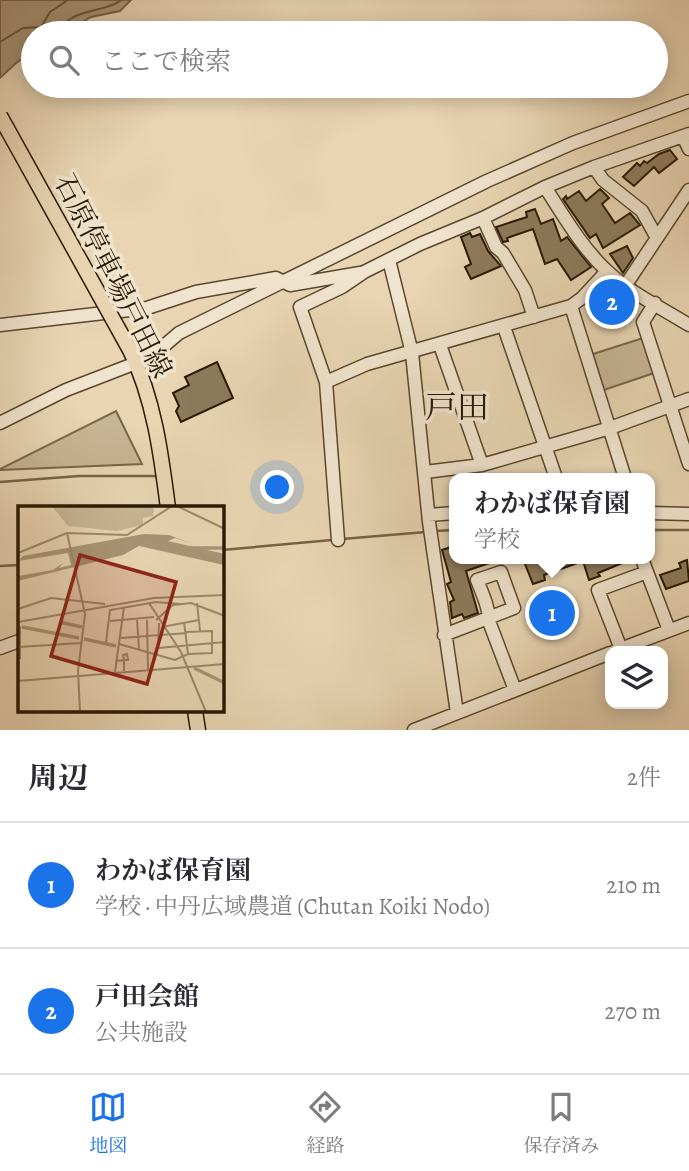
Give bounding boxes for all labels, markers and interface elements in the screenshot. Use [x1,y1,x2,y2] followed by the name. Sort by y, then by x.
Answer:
[21,21,668,98] search box
[45,41,83,79] icon: search
[101,44,231,79] text: ここで検索
[45,168,181,384] street label: 石原停車場戸田線
[589,276,635,328] pin: 2
[425,385,489,429] district label: 戸田
[260,470,294,504] your location
[449,473,655,564] popup
[474,486,630,521] text: わかば保育園
[18,506,224,712] inset map
[474,524,520,555] text: 学校
[529,587,575,639] pin: 1
[605,646,668,709] map controls
[605,646,668,709] button: layers
[28,758,88,798] text: 周辺
[627,762,661,793] text: 2件
[95,853,251,888] text: わかば保育園
[47,870,55,901] text: 1
[606,870,661,901] text: 210 m
[95,891,490,922] text: 学校 · 中丹広域農道 (Chutan Koiki Nodo)
[95,979,199,1014] text: 戸田会館
[45,996,57,1027] text: 2
[604,996,661,1027] text: 270 m
[95,1017,187,1048] text: 公共施設
[89,1088,128,1159] tab: 地図
[306,1088,345,1159] tab: 経路
[523,1088,600,1159] tab: 保存済み

